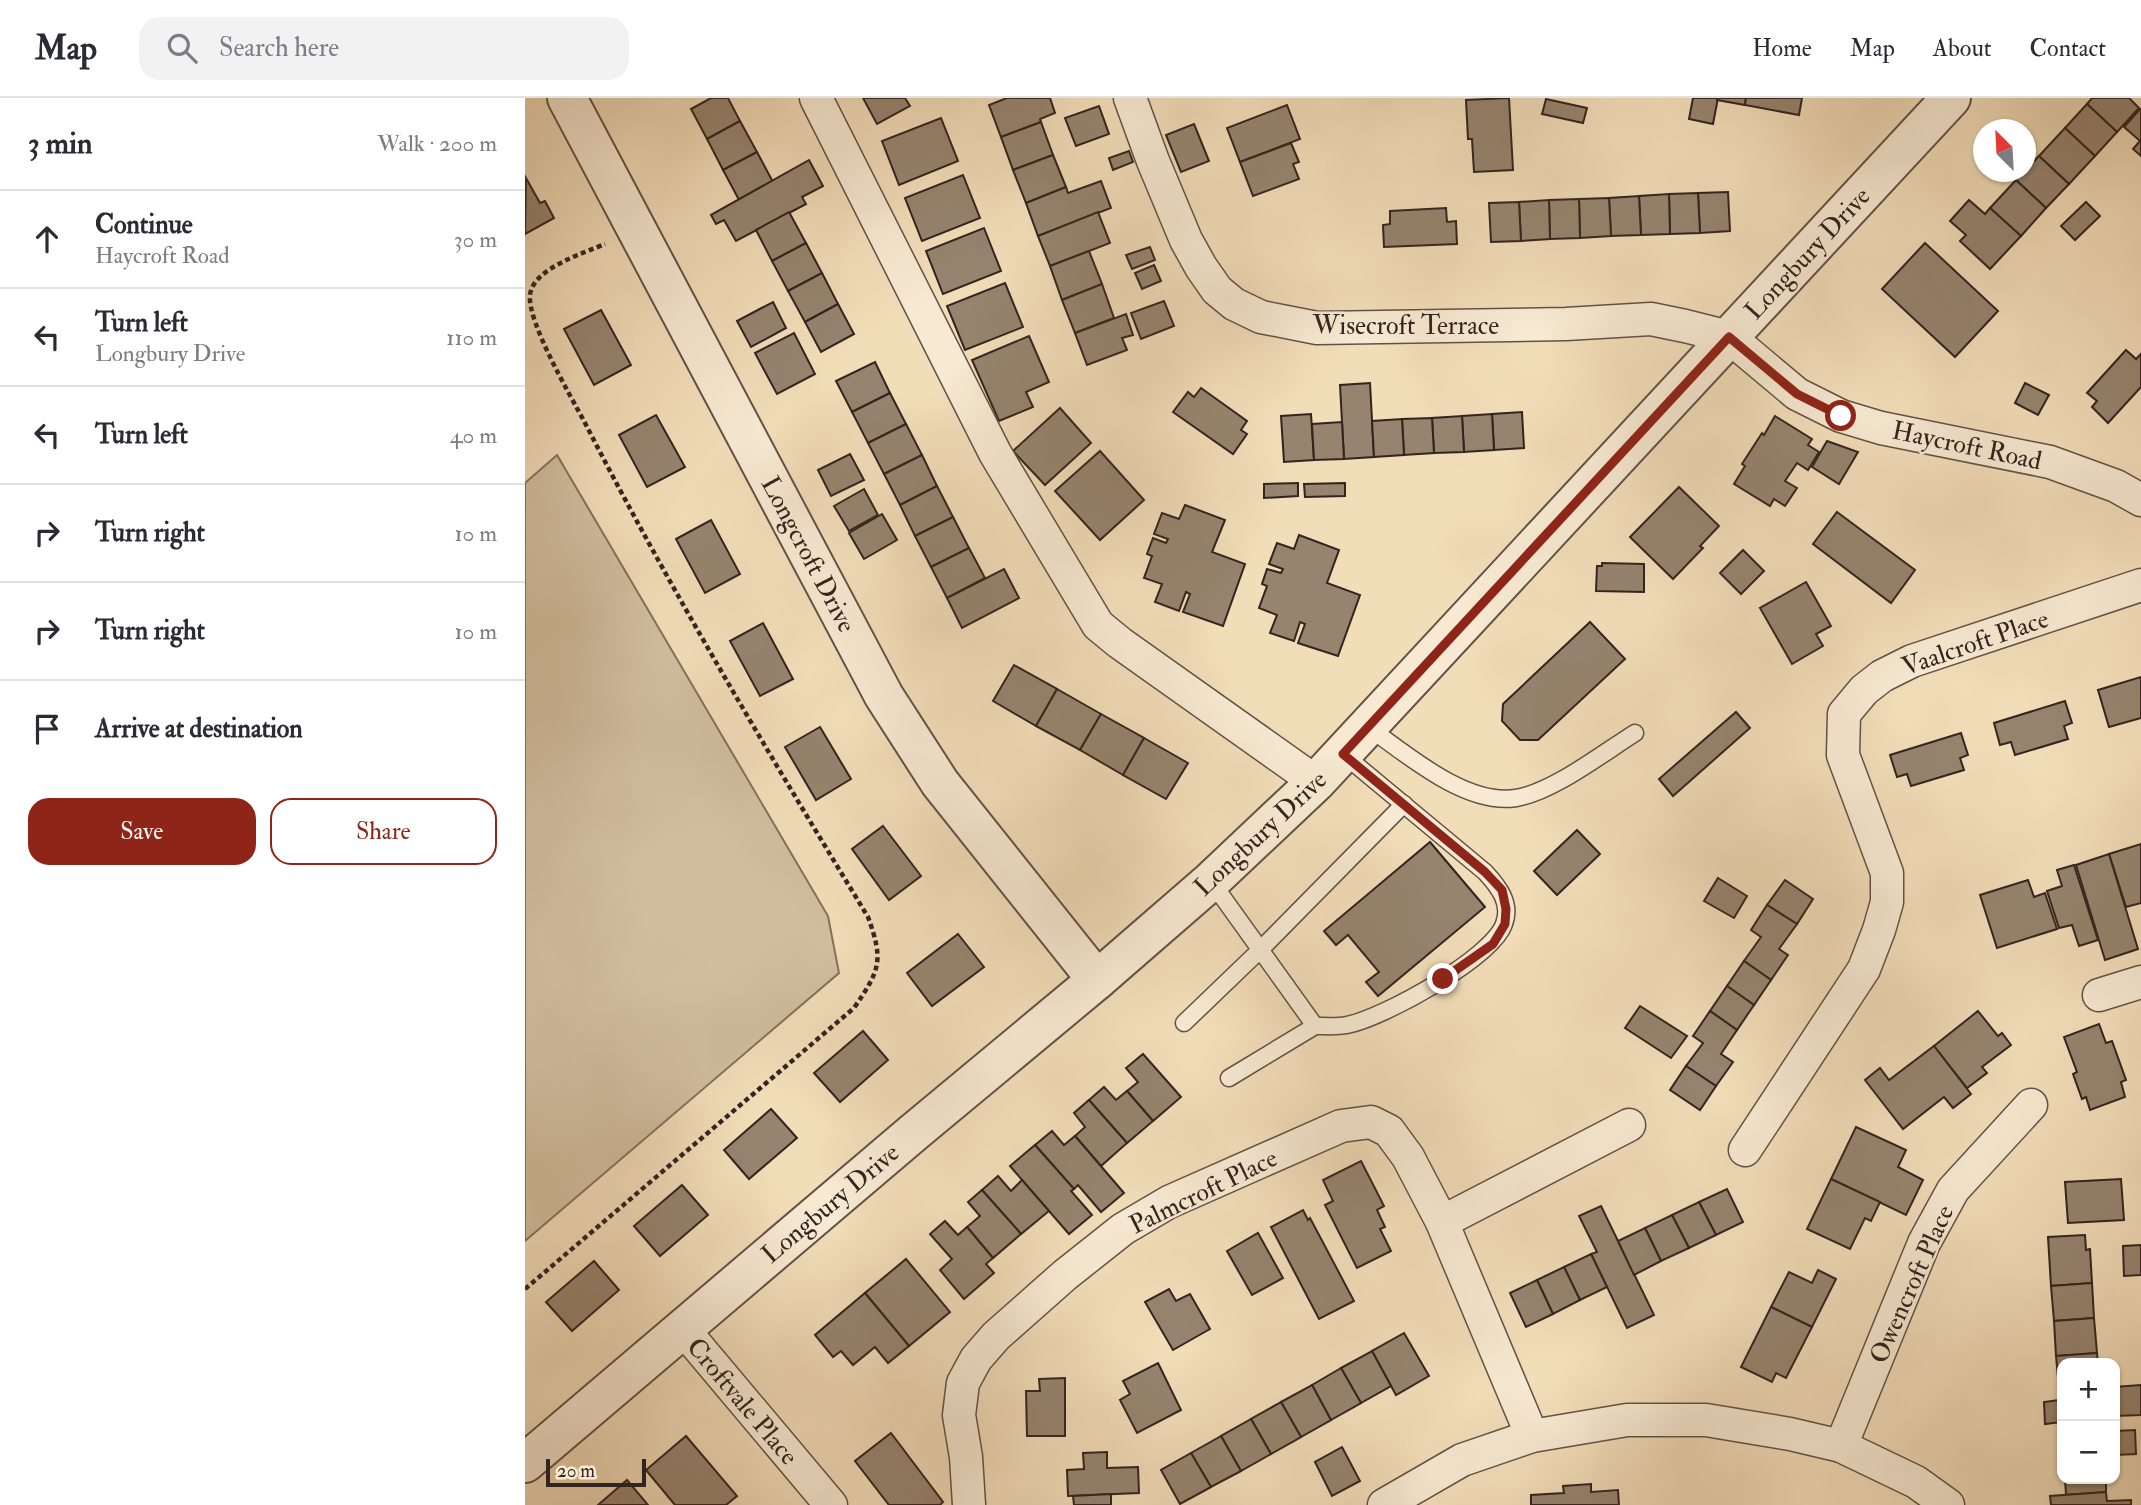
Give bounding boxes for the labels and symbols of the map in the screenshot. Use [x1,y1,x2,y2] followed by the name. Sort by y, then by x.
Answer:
[1973,119,2036,182] north arrow
[1738,181,1877,327] street label: Longbury Drive
[1312,310,1499,342] street label: Wisecroft Terrace
[1825,400,1856,431] route start
[1889,414,2045,477] street label: Haycroft Road
[754,471,863,638] street label: Longcroft Drive
[1898,603,2053,683] street label: Vaalcroft Place
[1188,764,1334,903] street label: Longbury Drive
[1427,963,1458,994] route end
[755,1137,906,1271] street label: Longbury Drive
[1124,1142,1283,1242] street label: Palmcroft Place
[1863,1200,1961,1369] street label: Owencroft Place
[680,1331,805,1472] street label: Croftvale Place
[546,1456,646,1488] scale bar

